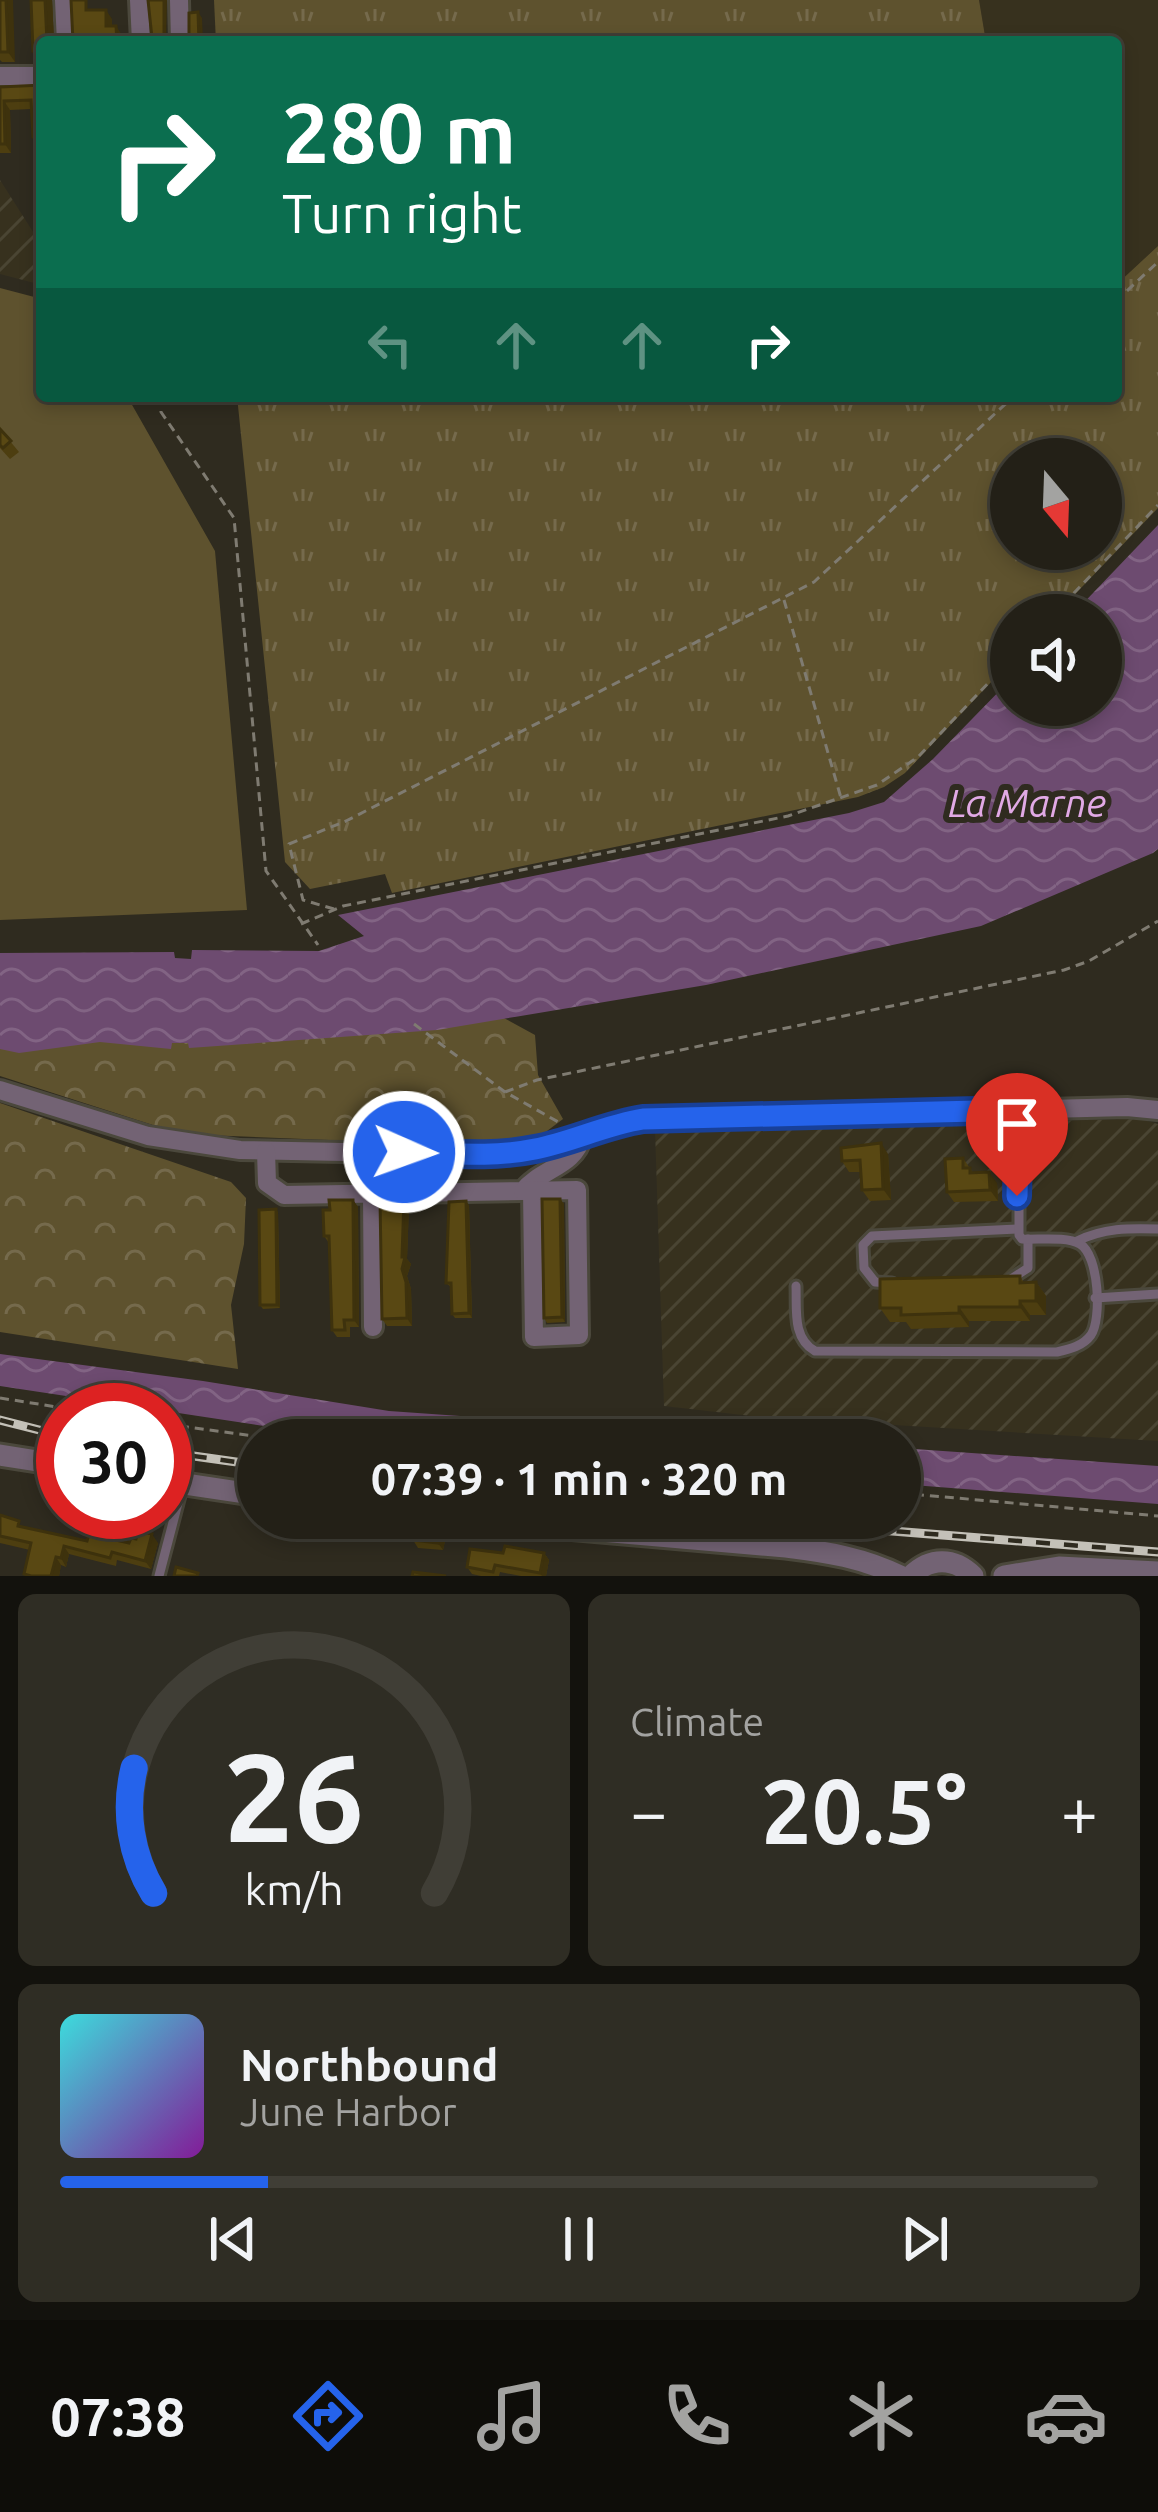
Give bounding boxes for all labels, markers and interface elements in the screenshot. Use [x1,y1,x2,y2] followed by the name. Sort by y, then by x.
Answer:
[84,84,240,240] icon: right
[282,85,516,179] text: 280 m
[282,183,522,243] text: Turn right
[357,312,423,378] icon: left
[483,312,549,378] icon: ahead
[609,312,675,378] icon: ahead
[735,312,801,378] icon: right
[990,438,1122,570] north arrow
[990,438,1122,726] map controls
[990,594,1122,726] button: sound
[948,781,1106,824] water label: La Marne
[966,1073,1068,1196] pin
[341,1089,467,1215] position arrow
[984,1091,1050,1157] icon: arrive
[36,1383,192,1539] speed limit sign: 30
[371,1453,787,1504] text: 07:39 · 1 min · 320 m
[630,1700,764,1743] text: Climate
[224,1726,364,1866] text: 26
[761,1760,967,1861] text: 20.5°
[630,1774,667,1848] text: −
[1061,1774,1098,1848] text: +
[244,1865,344,1913] text: km/h
[240,2039,499,2090] text: Northbound
[240,2090,457,2133] text: June Harbor
[200,2206,266,2272] icon: previous
[546,2206,612,2272] icon: pause
[892,2206,958,2272] icon: next
[286,2374,370,2458] icon: directions
[470,2374,554,2458] icon: music
[655,2374,739,2458] icon: phone
[839,2374,923,2458] icon: climate
[1024,2374,1108,2458] icon: car
[50,2386,185,2446] text: 07:38

